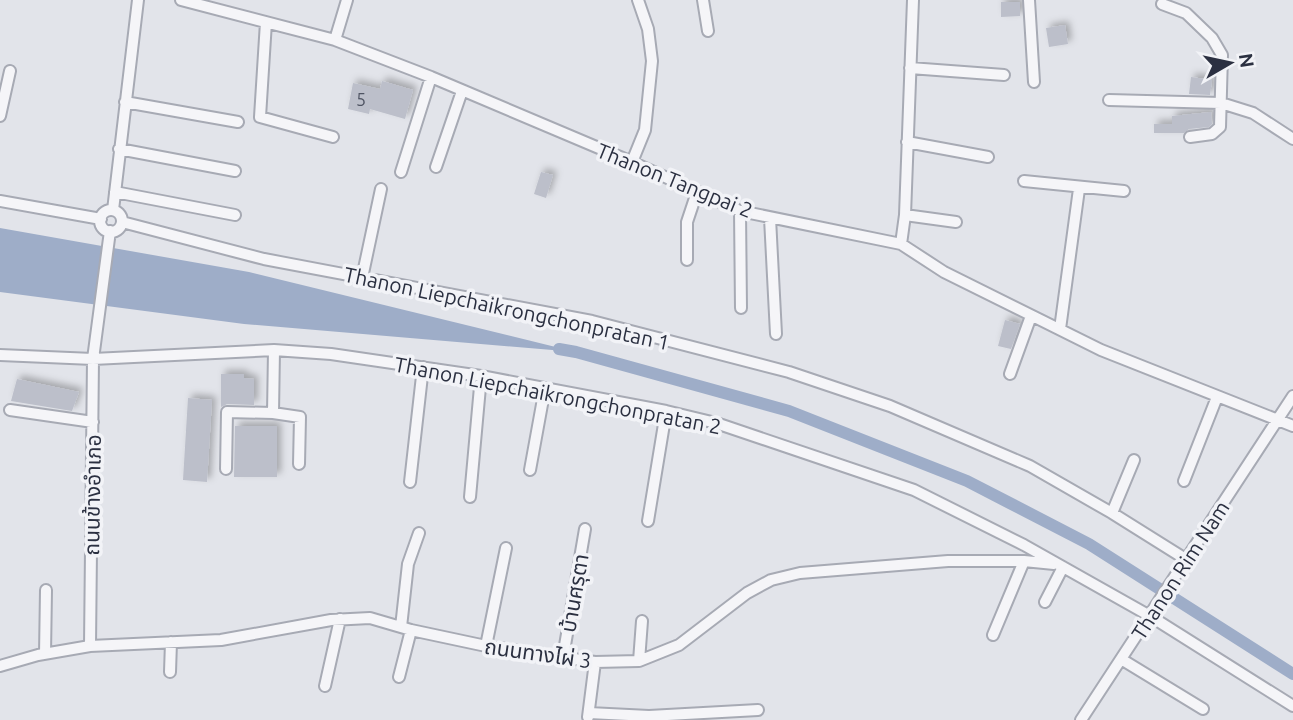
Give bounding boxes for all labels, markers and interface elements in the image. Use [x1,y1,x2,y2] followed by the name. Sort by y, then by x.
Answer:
[1195,28,1265,98] north arrow
[1235,52,1259,69] text: N
[356,89,366,109] house number: 5
[594,138,756,222] street label: Thanon Tangpai 2
[342,262,672,354] street label: Thanon Liepchaikrongchonpratan 1
[393,352,723,438] street label: Thanon Liepchaikrongchonpratan 2
[79,434,105,556] street label: ถนนข้างอำเภอ
[1126,496,1234,644] street label: Thanon Rim Nam
[555,552,595,635] street label: บ้านศรุตา
[483,634,593,672] street label: ถนนทางไผ่ 3

